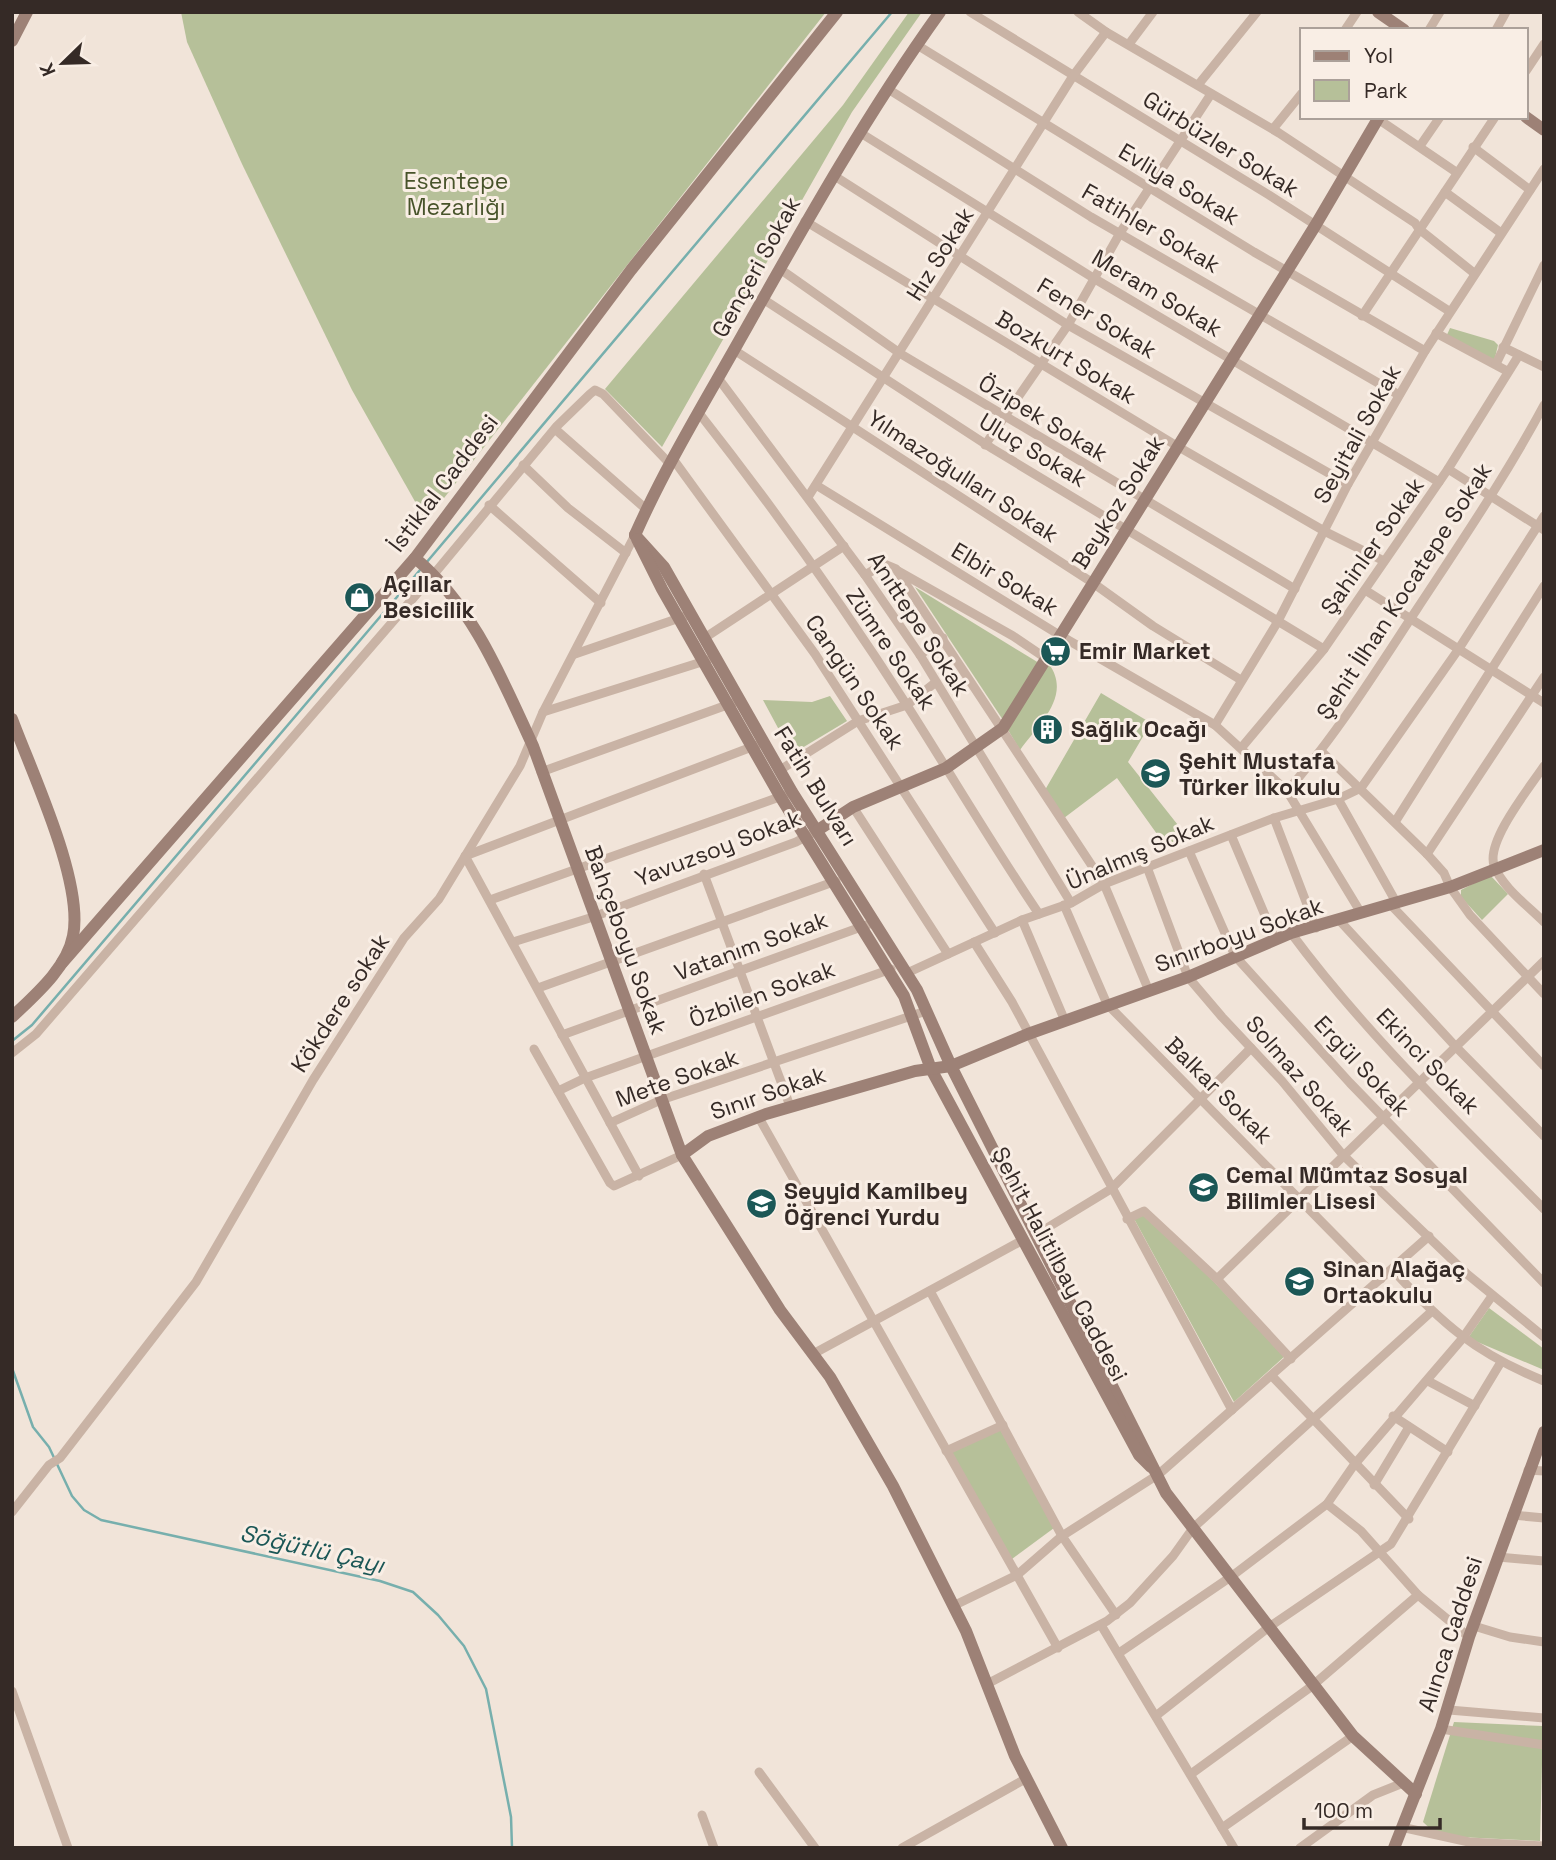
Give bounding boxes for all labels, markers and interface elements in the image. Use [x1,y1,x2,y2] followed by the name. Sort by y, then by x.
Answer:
[28,28,98,98] north arrow
[1300,28,1528,119] legend
[1364,42,1393,69] text: Yol
[34,59,62,80] text: K
[1364,77,1408,104] text: Park
[1137,84,1305,204] street label: Gürbüzler Sokak
[1113,136,1245,232] street label: Evliya Sokak
[404,166,508,222] park label: Esentepe Mezarlığı
[1076,176,1226,280] street label: Fatihler Sokak
[705,191,807,343] street label: Gençeri Sokak
[900,202,980,306] street label: Hız Sokak
[1086,242,1228,344] street label: Meram Sokak
[1032,271,1162,365] street label: Fener Sokak
[990,303,1142,411] street label: Bozkurt Sokak
[1306,359,1408,509] street label: Seyitali Sokak
[973,368,1113,468] street label: Özipek Sokak
[862,403,1064,549] street label: Yılmazoğulları Sokak
[974,406,1092,494] street label: Uluç Sokak
[381,408,505,558] street label: İstiklal Caddesi
[1065,429,1171,575] street label: Beykoz Sokak
[1310,457,1498,725] street label: Şehit İlhan Kocatepe Sokak
[1314,471,1430,621] street label: Şahinler Sokak
[946,535,1064,623] street label: Elbir Sokak
[861,546,977,702] street label: Anıttepe Sokak
[383,569,475,625] place label: Açıllar Besicilik
[343,580,377,614] shop icon: Açıllar Besicilik
[839,582,943,716] street label: Zümre Sokak
[799,609,911,755] street label: Cangün Sokak
[1039,634,1073,668] supermarket icon: Emir Market
[1079,636,1211,666] place label: Emir Market
[1031,712,1065,746] building icon: Sağlık Ocağı
[1071,714,1207,744] place label: Sağlık Ocağı
[767,721,865,851] street label: Fatih Bulvarı
[1179,746,1341,802] place label: Şehit Mustafa Türker İlkokulu
[1139,757,1173,791] school or university icon: Şehit Mustafa Türker İlkokulu
[631,803,805,893] street label: Yavuzsoy Sokak
[1062,807,1218,897] street label: Ünalmış Sokak
[578,841,674,1039] street label: Bahçeboyu Sokak
[1151,891,1327,979] street label: Sınırboyu Sokak
[670,904,832,988] street label: Vatanım Sokak
[284,928,396,1078] street label: Kökdere sokak
[685,954,839,1034] street label: Özbilen Sokak
[1370,1002,1486,1120] street label: Ekinci Sokak
[1239,1009,1361,1143] street label: Solmaz Sokak
[1308,1009,1416,1123] street label: Ergül Sokak
[1159,1030,1279,1150] street label: Balkar Sokak
[611,1042,743,1114] street label: Mete Sokak
[706,1059,830,1127] street label: Sınır Sokak
[985,1141,1135,1387] street label: Şehit Halitilbay Caddesi
[1226,1160,1468,1216] place label: Cemal Mümtaz Sosyal Bilimler Lisesi
[1186,1171,1220,1205] school or university icon: Cemal Mümtaz Sosyal Bilimler Lisesi
[784,1176,968,1232] place label: Seyyid Kamilbey Öğrenci Yurdu
[744,1187,778,1221] school or university icon: Seyyid Kamilbey Öğrenci Yurdu
[1323,1254,1465,1310] place label: Sinan Alağaç Ortaokulu
[1283,1265,1317,1299] school or university icon: Sinan Alağaç Ortaokulu
[237,1517,388,1580] water label: Söğütlü Çayı
[1411,1553,1489,1715] street label: Alınca Caddesi
[1304,1786,1440,1830] scale bar
[1314,1797,1373,1824] text: 100 m

